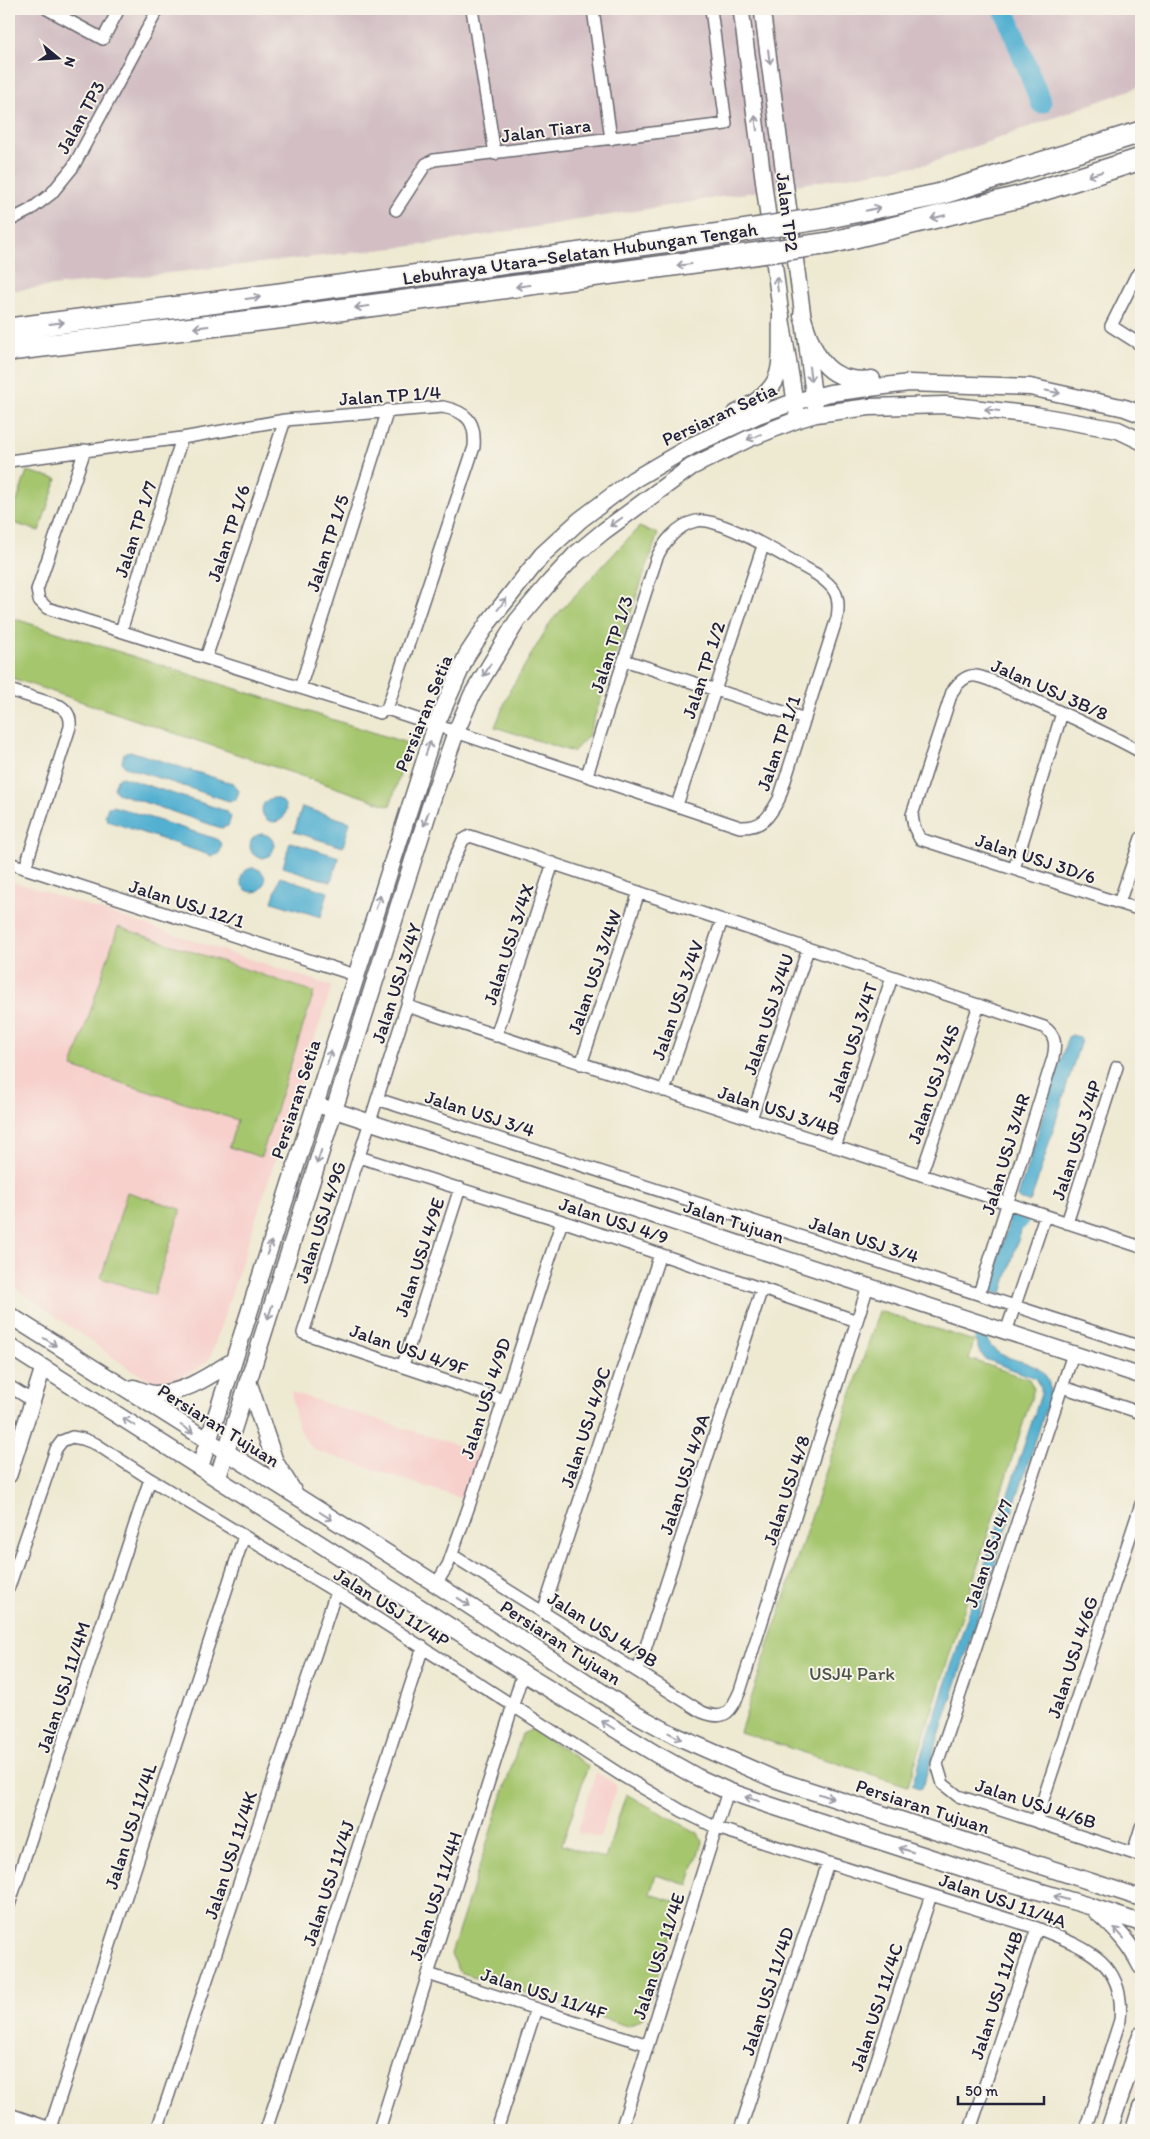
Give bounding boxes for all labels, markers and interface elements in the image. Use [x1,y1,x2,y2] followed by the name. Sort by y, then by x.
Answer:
[32,32,82,82] north arrow
[764,49,774,65] one-way arrow
[60,55,79,69] text: N
[51,77,110,158] street label: Jalan TP3
[500,114,592,147] street label: Jalan Tiara
[751,115,761,131] one-way arrow
[1087,169,1103,179] one-way arrow
[771,171,804,253] street label: Jalan TP2
[865,204,881,213] one-way arrow
[931,213,947,222] one-way arrow
[401,217,760,290] street label: Lebuhraya Utara–Selatan Hubungan Tengah
[676,260,692,270] one-way arrow
[772,277,782,293] one-way arrow
[515,281,531,291] one-way arrow
[245,292,261,302] one-way arrow
[354,302,370,312] one-way arrow
[49,318,65,328] one-way arrow
[193,322,209,332] one-way arrow
[805,366,815,382] one-way arrow
[658,378,780,451] street label: Persiaran Setia
[338,380,442,411] street label: Jalan TP 1/4
[1044,388,1060,397] one-way arrow
[984,405,1000,415] one-way arrow
[747,433,762,442] one-way arrow
[109,478,162,580] street label: Jalan TP 1/7
[202,482,255,585] street label: Jalan TP 1/6
[301,492,354,595] street label: Jalan TP 1/5
[610,517,624,527] one-way arrow
[585,593,638,696] street label: Jalan TP 1/3
[497,597,507,611] one-way arrow
[677,619,730,722] street label: Jalan TP 1/2
[390,651,457,775] street label: Persiaran Setia
[988,653,1112,725] street label: Jalan USJ 3B/8
[482,662,492,676] one-way arrow
[751,692,806,794] street label: Jalan TP 1/1
[424,740,433,756] one-way arrow
[421,811,430,827] one-way arrow
[973,828,1099,889] street label: Jalan USJ 3D/6
[126,874,248,933] street label: Jalan USJ 12/1
[478,881,539,1008] street label: Jalan USJ 3/4X
[374,895,384,911] one-way arrow
[562,907,627,1037] street label: Jalan USJ 3/4W
[366,920,427,1046] street label: Jalan USJ 3/4Y
[646,937,709,1063] street label: Jalan USJ 3/4V
[738,950,799,1078] street label: Jalan USJ 3/4U
[822,979,883,1105] street label: Jalan USJ 3/4T
[902,1021,965,1147] street label: Jalan USJ 3/4S
[265,1037,326,1162] street label: Persiaran Setia
[325,1050,335,1066] one-way arrow
[1046,1077,1107,1203] street label: Jalan USJ 3/4P
[715,1080,842,1141] street label: Jalan USJ 3/4B
[422,1085,538,1142] street label: Jalan USJ 3/4
[976,1091,1035,1218] street label: Jalan USJ 3/4R
[314,1148,324,1164] one-way arrow
[290,1158,351,1286] street label: Jalan USJ 4/9G
[556,1192,671,1249] street label: Jalan USJ 4/9
[681,1194,787,1249] street label: Jalan Tujuan
[389,1195,450,1320] street label: Jalan USJ 4/9E
[806,1211,922,1268] street label: Jalan USJ 3/4
[265,1241,274,1256] one-way arrow
[265,1303,275,1319] one-way arrow
[347,1319,471,1381] street label: Jalan USJ 4/9F
[455,1335,516,1462] street label: Jalan USJ 4/9D
[43,1336,57,1347] one-way arrow
[555,1364,616,1491] street label: Jalan USJ 4/9C
[153,1379,284,1472] street label: Persiaran Tujuan
[654,1411,715,1537] street label: Jalan USJ 4/9A
[122,1417,136,1428] one-way arrow
[180,1424,194,1434] one-way arrow
[758,1432,815,1548] street label: Jalan USJ 4/8
[959,1496,1018,1610] street label: Jalan USJ 4/7
[319,1511,333,1521] one-way arrow
[330,1563,454,1652] street label: Jalan USJ 11/4P
[543,1586,662,1673] street label: Jalan USJ 4/9B
[1042,1593,1103,1721] street label: Jalan USJ 4/6G
[496,1595,626,1690] street label: Persiaran Tujuan
[457,1597,471,1607] one-way arrow
[31,1619,95,1755] street label: Jalan USJ 11/4M
[809,1662,895,1685] park label: USJ4 Park
[601,1719,615,1729] one-way arrow
[668,1731,683,1741] one-way arrow
[99,1760,162,1892] street label: Jalan USJ 11/4L
[972,1773,1099,1834] street label: Jalan USJ 4/6B
[853,1774,993,1839] street label: Persiaran Tujuan
[199,1787,262,1922] street label: Jalan USJ 11/4K
[818,1791,834,1801] one-way arrow
[745,1794,760,1803] one-way arrow
[297,1818,360,1949] street label: Jalan USJ 11/4J
[404,1829,467,1964] street label: Jalan USJ 11/4H
[899,1845,915,1854] one-way arrow
[936,1868,1070,1933] street label: Jalan USJ 11/4A
[627,1890,690,2022] street label: Jalan USJ 11/4E
[1054,1892,1070,1902] one-way arrow
[736,1924,799,2058] street label: Jalan USJ 11/4D
[1113,1926,1125,1939] one-way arrow
[965,1928,1028,2062] street label: Jalan USJ 11/4B
[845,1940,908,2074] street label: Jalan USJ 11/4C
[478,1962,610,2025] street label: Jalan USJ 11/4F
[958,2074,1044,2106] scale bar
[965,2082,998,2100] text: 50 m

